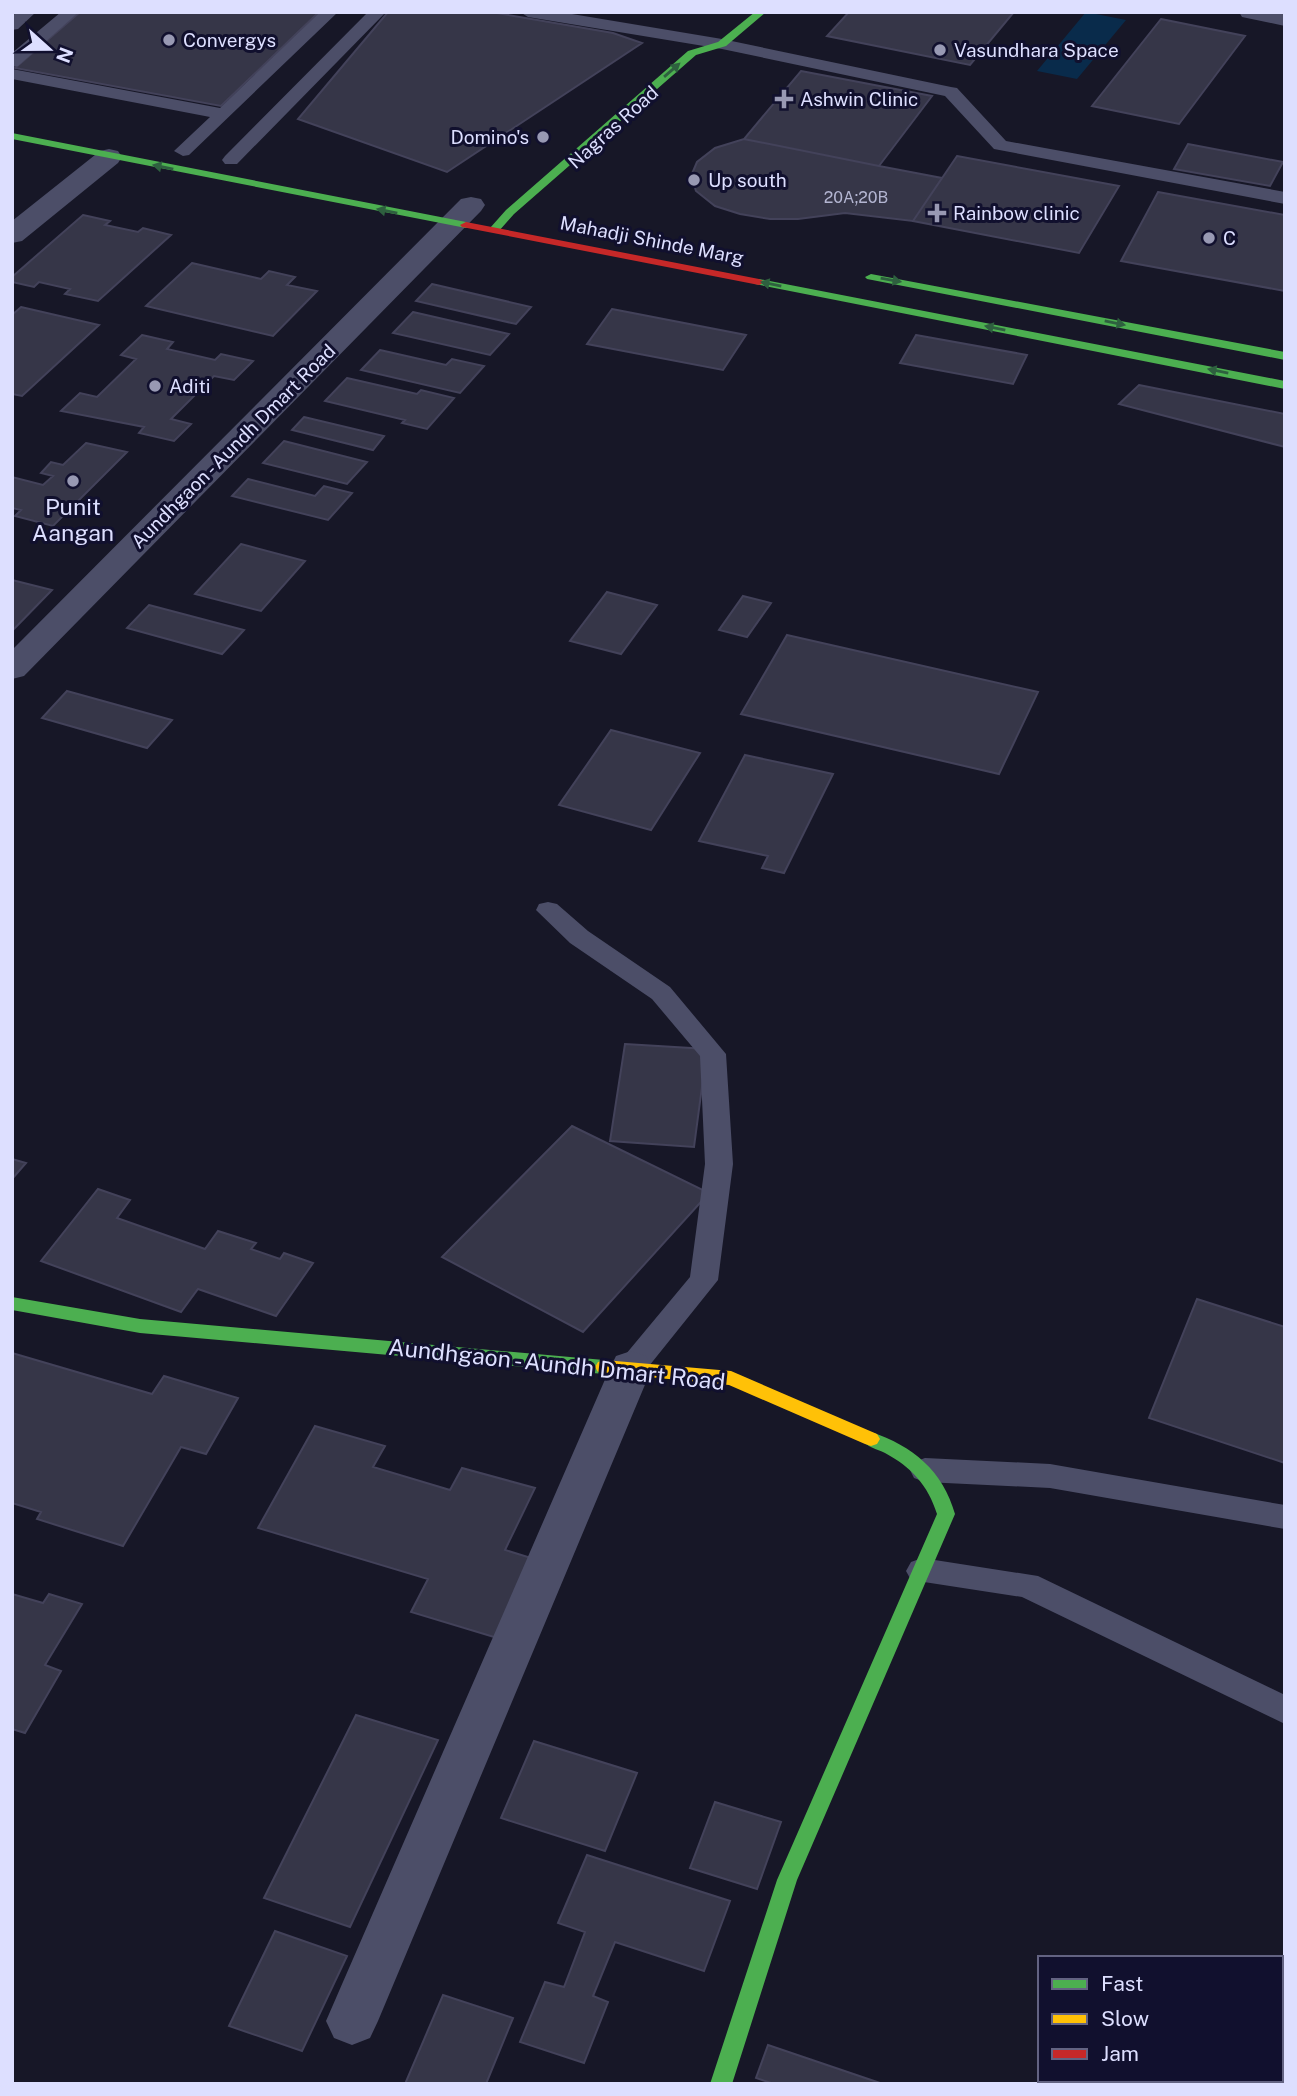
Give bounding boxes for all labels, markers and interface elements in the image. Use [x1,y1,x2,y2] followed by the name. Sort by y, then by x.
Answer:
[14,14,84,84] north arrow
[183,29,276,51] place label: Convergys
[161,32,177,48] marker: Convergys
[954,39,1119,61] place label: Vasundhara Space
[932,42,948,58] marker: Vasundhara Space
[52,44,78,66] text: N
[663,62,681,78] one-way arrow
[564,81,662,173] street label: Nagras Road
[800,88,918,110] place label: Ashwin Clinic
[774,89,794,109] marker: Ashwin Clinic
[451,126,529,148] place label: Domino's
[535,129,551,145] marker: Domino's
[152,162,174,173] one-way arrow
[708,169,787,191] place label: Up south
[686,172,702,188] marker: Up south
[824,188,888,207] house number: 20A;20B
[953,202,1080,224] place label: Rainbow clinic
[927,203,947,223] marker: Rainbow clinic
[376,205,398,216] one-way arrow
[558,211,746,269] street label: Mahadji Shinde Marg
[1223,227,1236,249] place label: C
[1201,230,1217,246] marker: C
[880,275,902,286] one-way arrow
[760,278,782,289] one-way arrow
[1104,317,1126,328] one-way arrow
[984,322,1006,333] one-way arrow
[126,339,340,553] street label: Aundhgaon - Aundh Dmart Road
[1207,366,1229,377] one-way arrow
[169,375,211,397] place label: Aditi
[147,378,163,394] marker: Aditi
[65,473,81,489] marker: Punit Aangan
[32,493,114,546] place label: Punit Aangan
[387,1333,727,1395] street label: Aundhgaon - Aundh Dmart Road
[1038,1956,1283,2082] legend
[1101,1971,1143,1996] text: Fast
[1101,2006,1149,2031] text: Slow
[1101,2041,1139,2066] text: Jam

